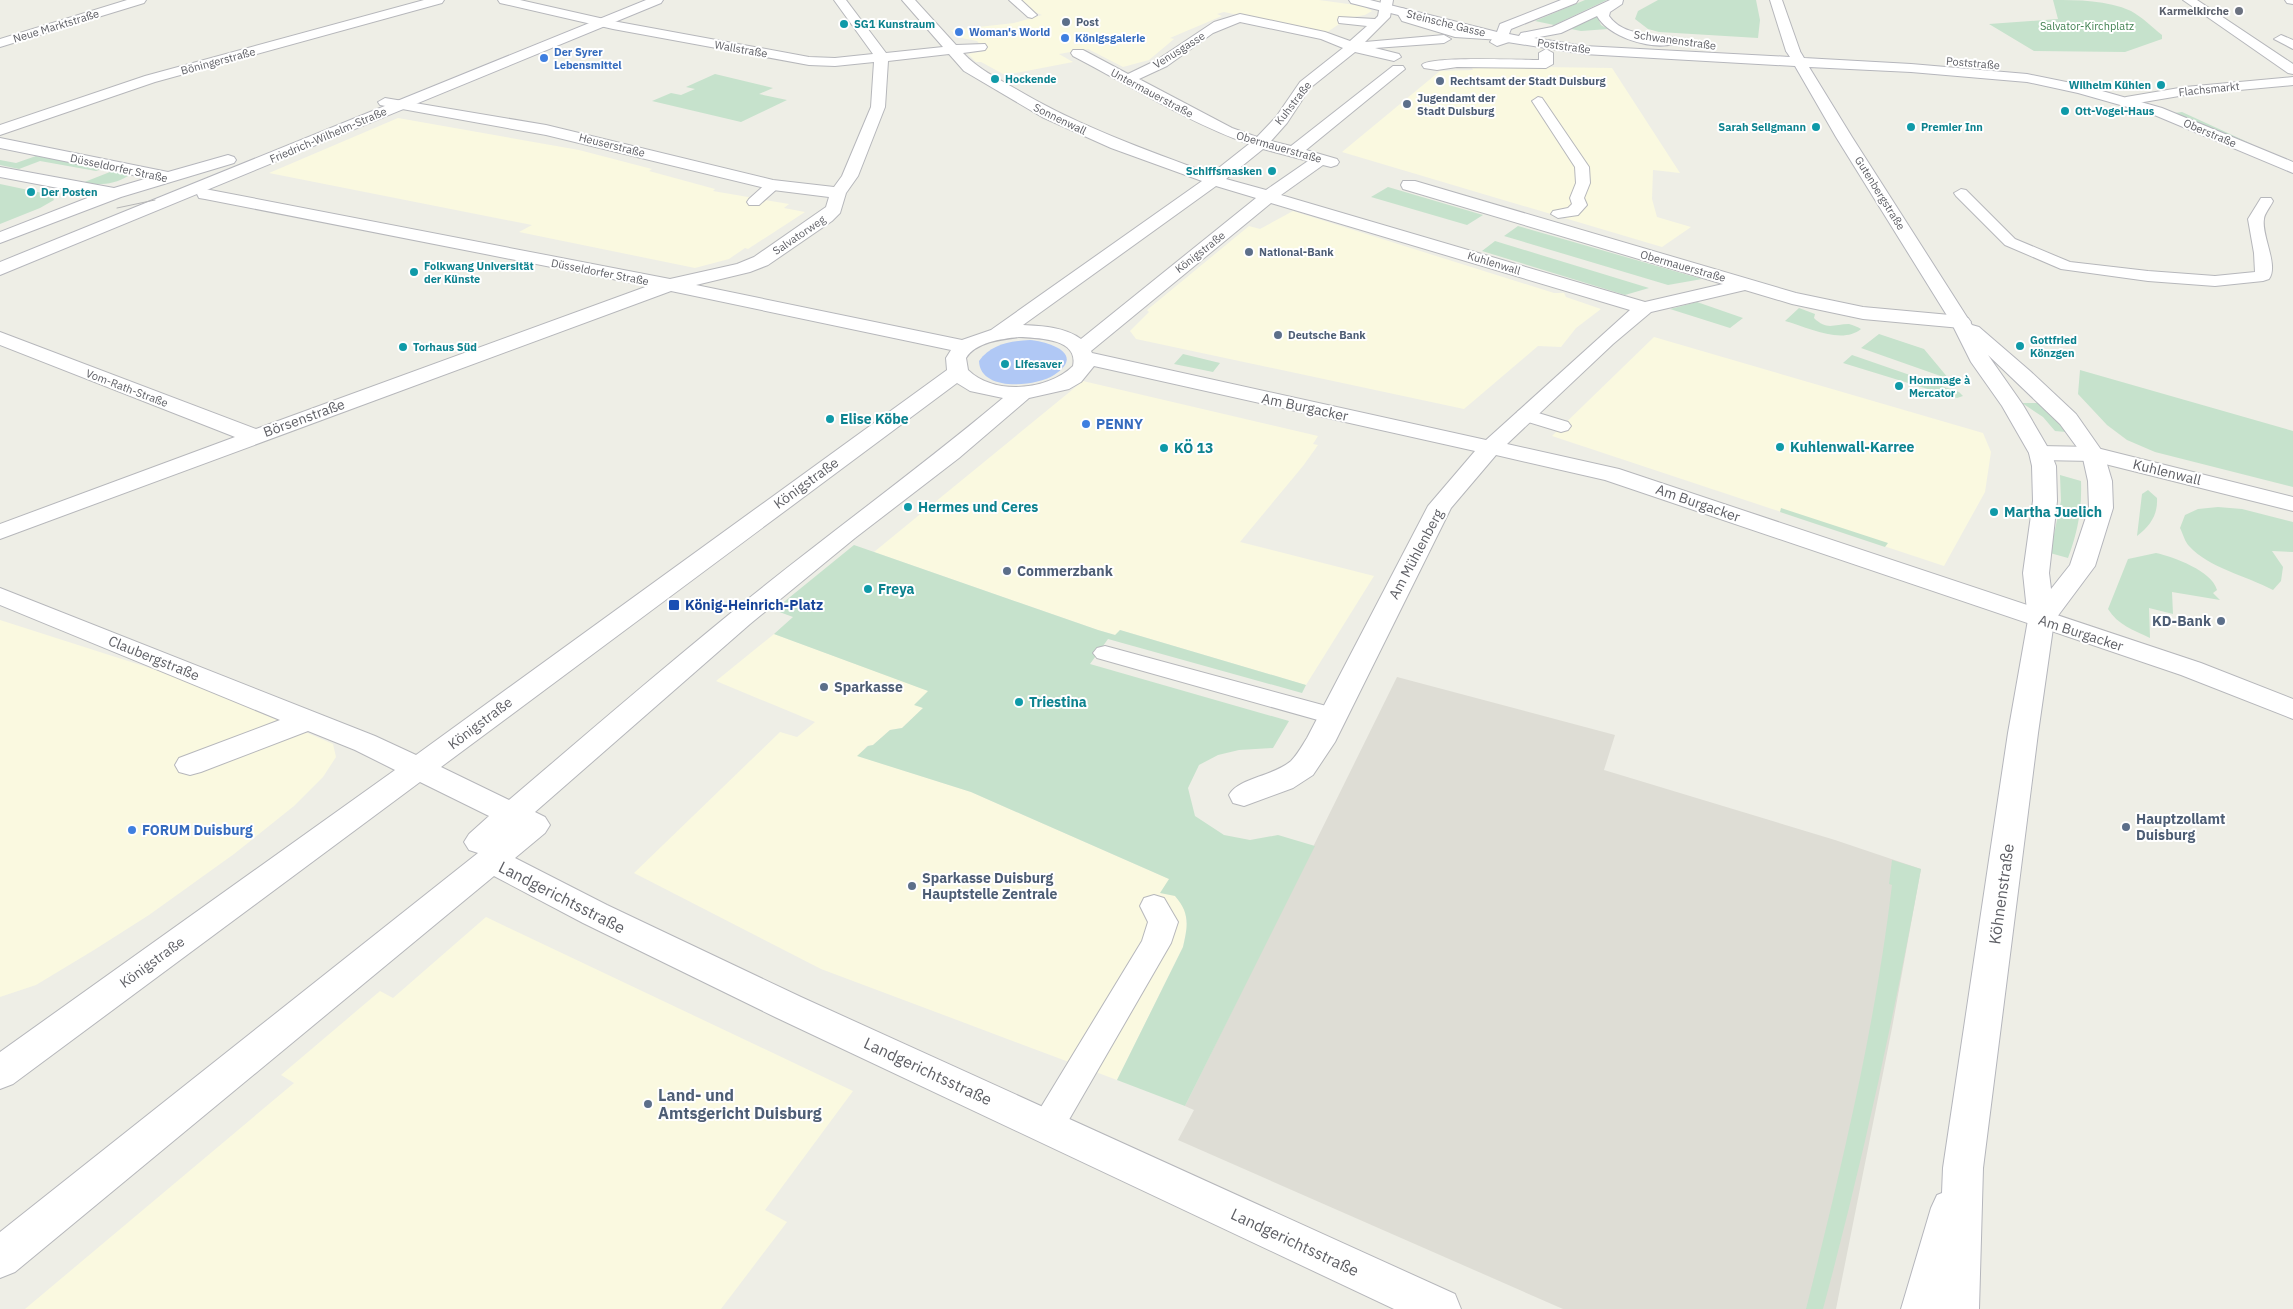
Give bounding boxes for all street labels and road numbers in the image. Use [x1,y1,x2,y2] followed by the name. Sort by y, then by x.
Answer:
[11,6,101,46] street label: Neue Marktstraße
[1405,6,1487,40] street label: Steinsche Gasse
[1633,27,1717,53] street label: Schwanenstraße
[1150,29,1208,71] street label: Venusgasse
[1536,35,1592,57] street label: Poststraße
[713,37,769,61] street label: Wallstraße
[179,44,257,78] street label: Böningerstraße
[1946,54,2000,72] street label: Poststraße
[1108,65,1196,121] street label: Untermauerstraße
[1272,78,1314,128] street label: Kuhstraße
[2178,79,2240,99] street label: Flachsmarkt
[1031,100,1089,138] street label: Sonnenwall
[267,104,389,166] street label: Friedrich-Wilhelm-Straße
[2181,116,2239,150] street label: Oberstraße
[1235,128,1323,166] street label: Obermauerstraße
[578,130,646,160] street label: Heuserstraße
[69,151,169,185] street label: Düsseldorfer Straße
[1852,154,1908,232] street label: Gutenbergstraße
[770,212,828,258] street label: Salvatorweg
[1172,228,1228,276] street label: Königstraße
[1639,247,1727,285] street label: Obermauerstraße
[1466,248,1522,278] street label: Kuhlenwall
[550,256,650,288] street label: Düsseldorfer Straße
[84,366,170,410] street label: Vom-Rath-Straße
[1260,389,1350,425] street label: Am Burgacker
[261,395,348,441] street label: Börsenstraße
[770,453,842,513] street label: Königstraße
[2131,455,2203,489] street label: Kuhlenwall
[1653,480,1743,526] street label: Am Burgacker
[1385,505,1448,602] street label: Am Mühlenberg
[2036,611,2126,655] street label: Am Burgacker
[106,632,203,685] street label: Claubergstraße
[444,693,516,753] street label: Königstraße
[1984,842,2018,946] street label: Köhnenstraße
[496,857,629,938] street label: Landgerichtsstraße
[116,932,188,992] street label: Königstraße
[861,1033,995,1110] street label: Landgerichtsstraße
[1228,1204,1362,1281] street label: Landgerichtsstraße

